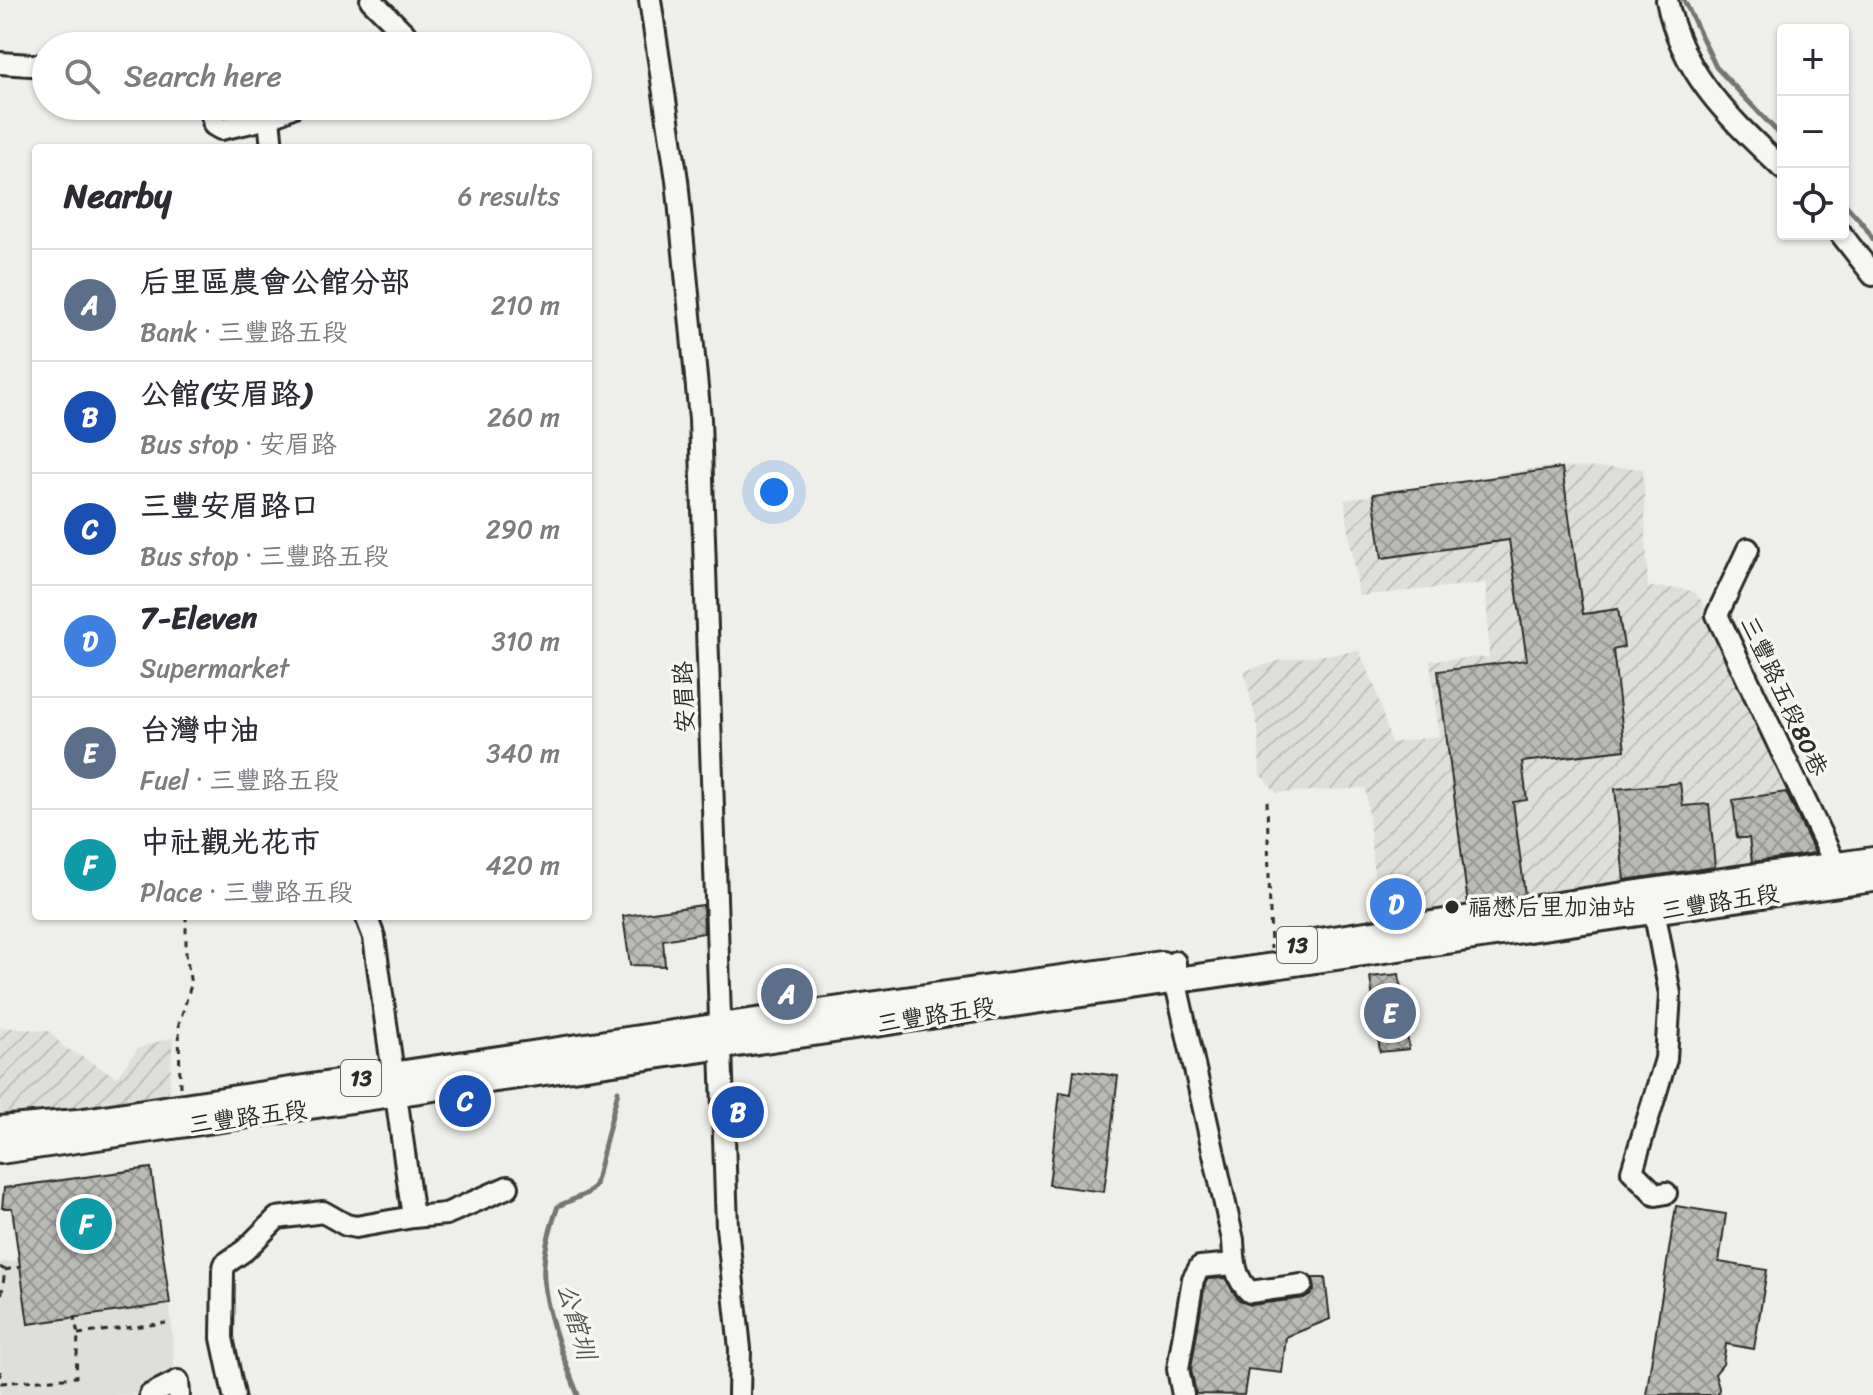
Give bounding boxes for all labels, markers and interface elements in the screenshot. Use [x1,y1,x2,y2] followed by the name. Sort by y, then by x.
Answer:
[1777,24,1849,240] map controls
[1777,24,1849,96] button: +
[32,32,592,120] search box
[124,49,282,103] text: Search here
[60,54,104,98] icon: search
[1777,96,1849,168] button: −
[64,166,172,226] text: Nearby
[1777,168,1849,240] button: locate
[458,173,560,219] text: 6 results
[140,255,410,309] text: 后里區農會公館分部
[81,282,99,328] text: A
[491,282,560,328] text: 210 m
[140,309,348,355] text: Bank · 三豐路五段
[140,367,311,421] text: 公館(安眉路)
[82,394,98,440] text: B
[487,394,560,440] text: 260 m
[140,421,337,467] text: Bus stop · 安眉路
[754,472,794,512] your location
[140,479,320,533] text: 三豐安眉路口
[82,506,98,552] text: C
[486,506,560,552] text: 290 m
[140,533,389,579] text: Bus stop · 三豐路五段
[140,591,257,645] text: 7-Eleven
[1728,608,1840,784] street label: 三豐路五段80巷
[82,618,98,664] text: D
[491,618,560,664] text: 310 m
[140,645,289,691] text: Supermarket
[662,660,706,734] street label: 安眉路
[140,703,260,757] text: 台灣中油
[83,730,97,776] text: E
[486,730,560,776] text: 340 m
[140,757,339,803] text: Fuel · 三豐路五段
[140,815,320,869] text: 中社觀光花市
[83,842,97,888] text: F
[486,842,560,888] text: 420 m
[140,869,353,915] text: Place · 三豐路五段
[1657,872,1783,932] street label: 三豐路五段
[1370,874,1422,934] pin: D
[1468,886,1636,928] place label: 福懋后里加油站
[1443,898,1461,916] marker: 福懋后里加油站
[1277,927,1317,963] road number: 13
[761,964,813,1024] pin: A
[1364,983,1416,1043] pin: E
[873,985,999,1045] street label: 三豐路五段
[341,1060,381,1096] road number: 13
[439,1071,491,1131] pin: C
[712,1082,764,1142] pin: B
[186,1088,310,1146] street label: 三豐路五段
[60,1194,112,1254] pin: F
[544,1277,611,1368] water label: 公館圳

